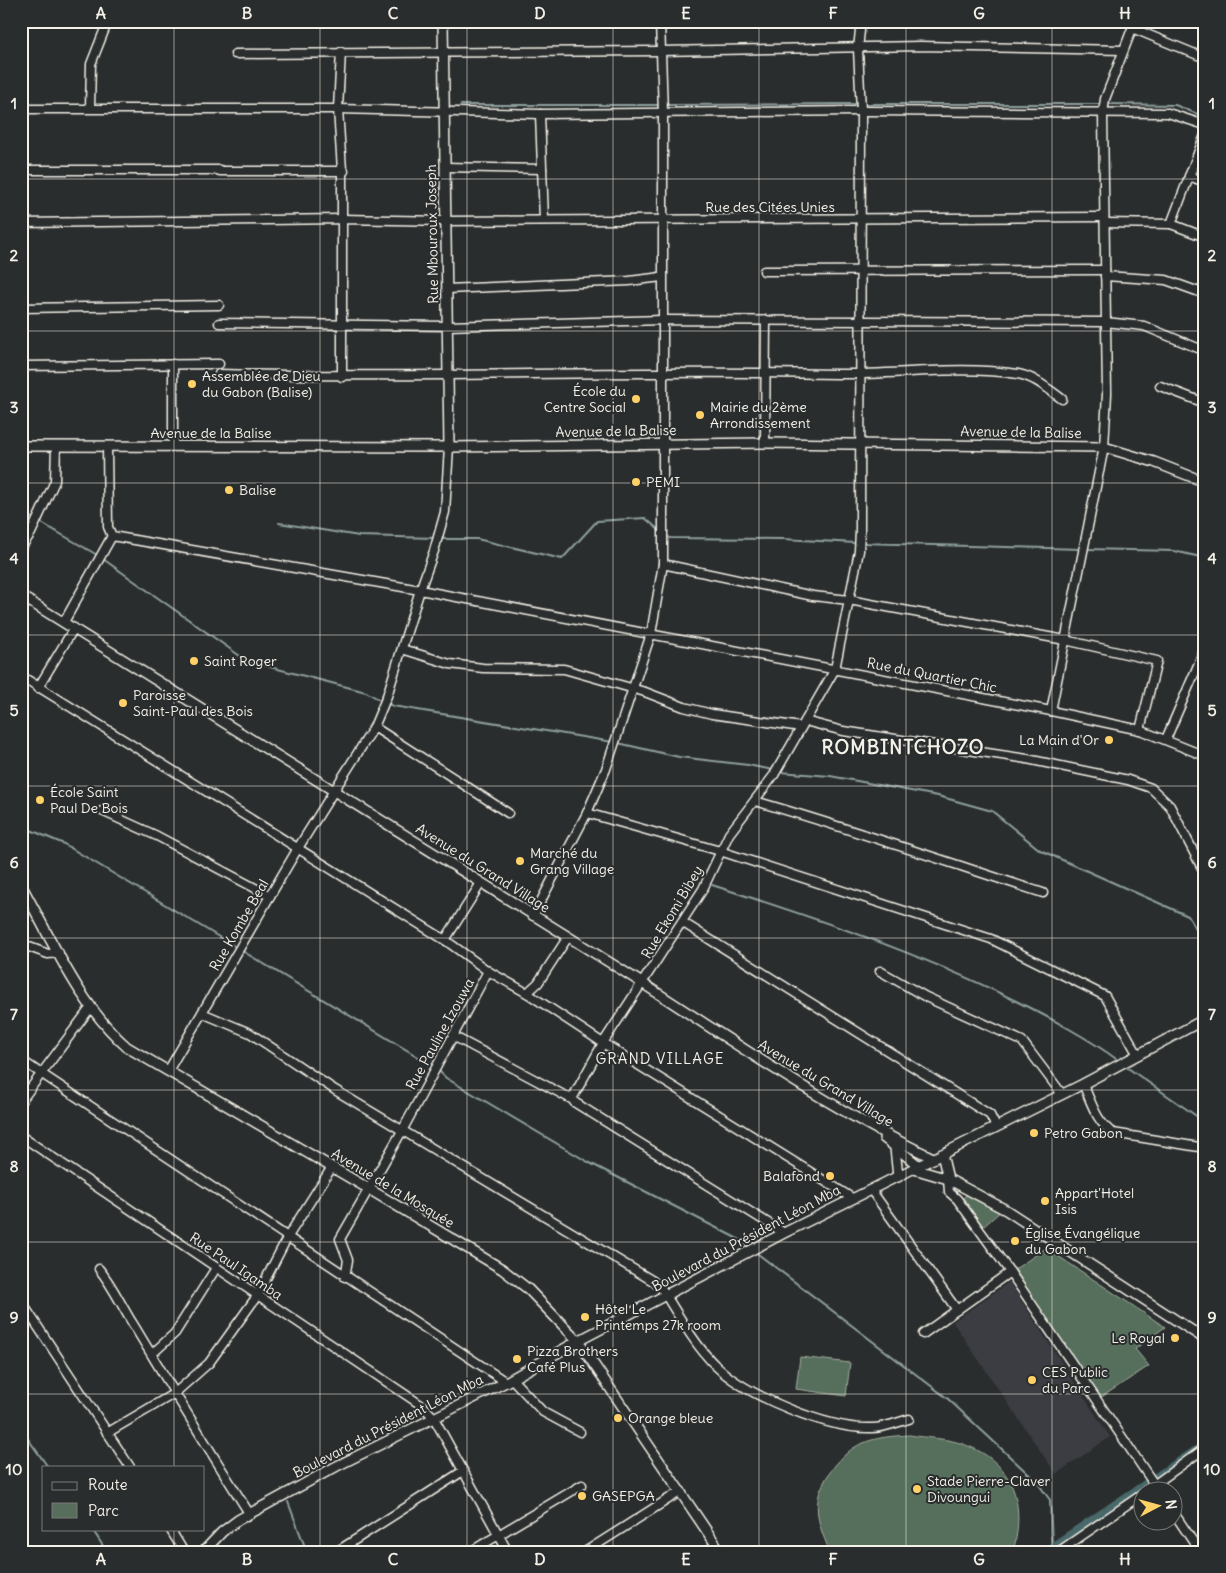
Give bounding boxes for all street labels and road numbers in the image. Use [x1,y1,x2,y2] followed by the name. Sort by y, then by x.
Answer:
[422,164,442,304] street label: Rue Mbouroux Joseph
[705,198,835,216] street label: Rue des Citées Unies
[555,421,677,441] street label: Avenue de la Balise
[960,422,1082,442] street label: Avenue de la Balise
[150,424,272,442] street label: Avenue de la Balise
[866,654,998,696] street label: Rue du Quartier Chic
[413,819,553,917] street label: Avenue du Grand Village
[637,862,707,962] street label: Rue Ekomi Bibey
[205,876,273,974] street label: Rue Kombe Beal
[402,975,478,1093] street label: Rue Pauline Izouwa
[755,1035,897,1131] street label: Avenue du Grand Village
[328,1144,458,1232] street label: Avenue de la Mosquée
[649,1181,843,1295] street label: Boulevard du Président Léon Mba
[186,1228,286,1304] street label: Rue Paul Igamba
[290,1370,486,1482] street label: Boulevard du Président Léon Mba

